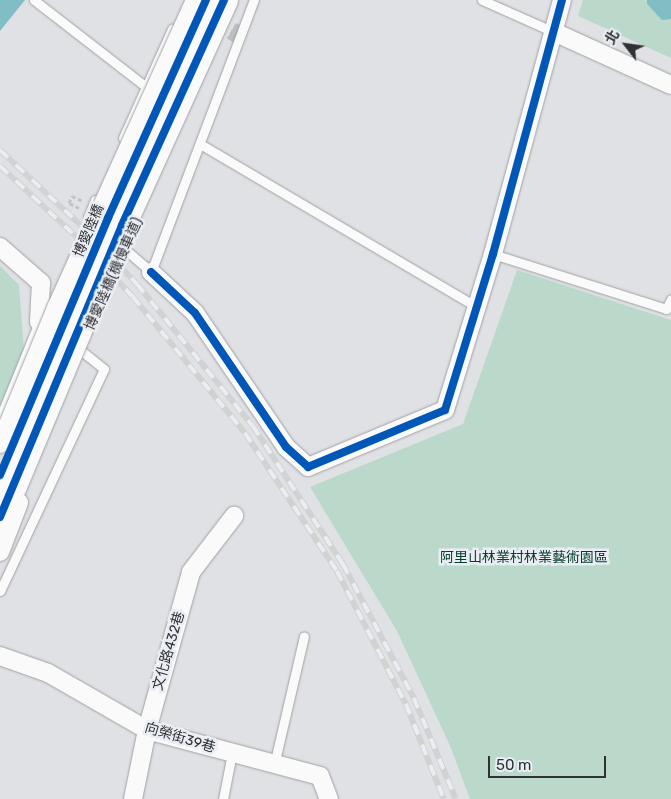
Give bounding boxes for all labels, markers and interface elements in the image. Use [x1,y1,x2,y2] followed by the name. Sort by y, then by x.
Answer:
[601,20,651,70] north arrow
[602,27,623,48] text: 北
[70,202,108,260] street label: 博愛陸橋
[82,215,146,333] street label: 博愛陸橋(機慢車道)
[440,550,608,566] park label: 阿里山林業村林業藝術園區
[150,610,188,692] street label: 文化路432巷
[143,719,217,757] street label: 向榮街39巷
[491,746,608,778] scale bar
[496,756,531,774] text: 50 m

